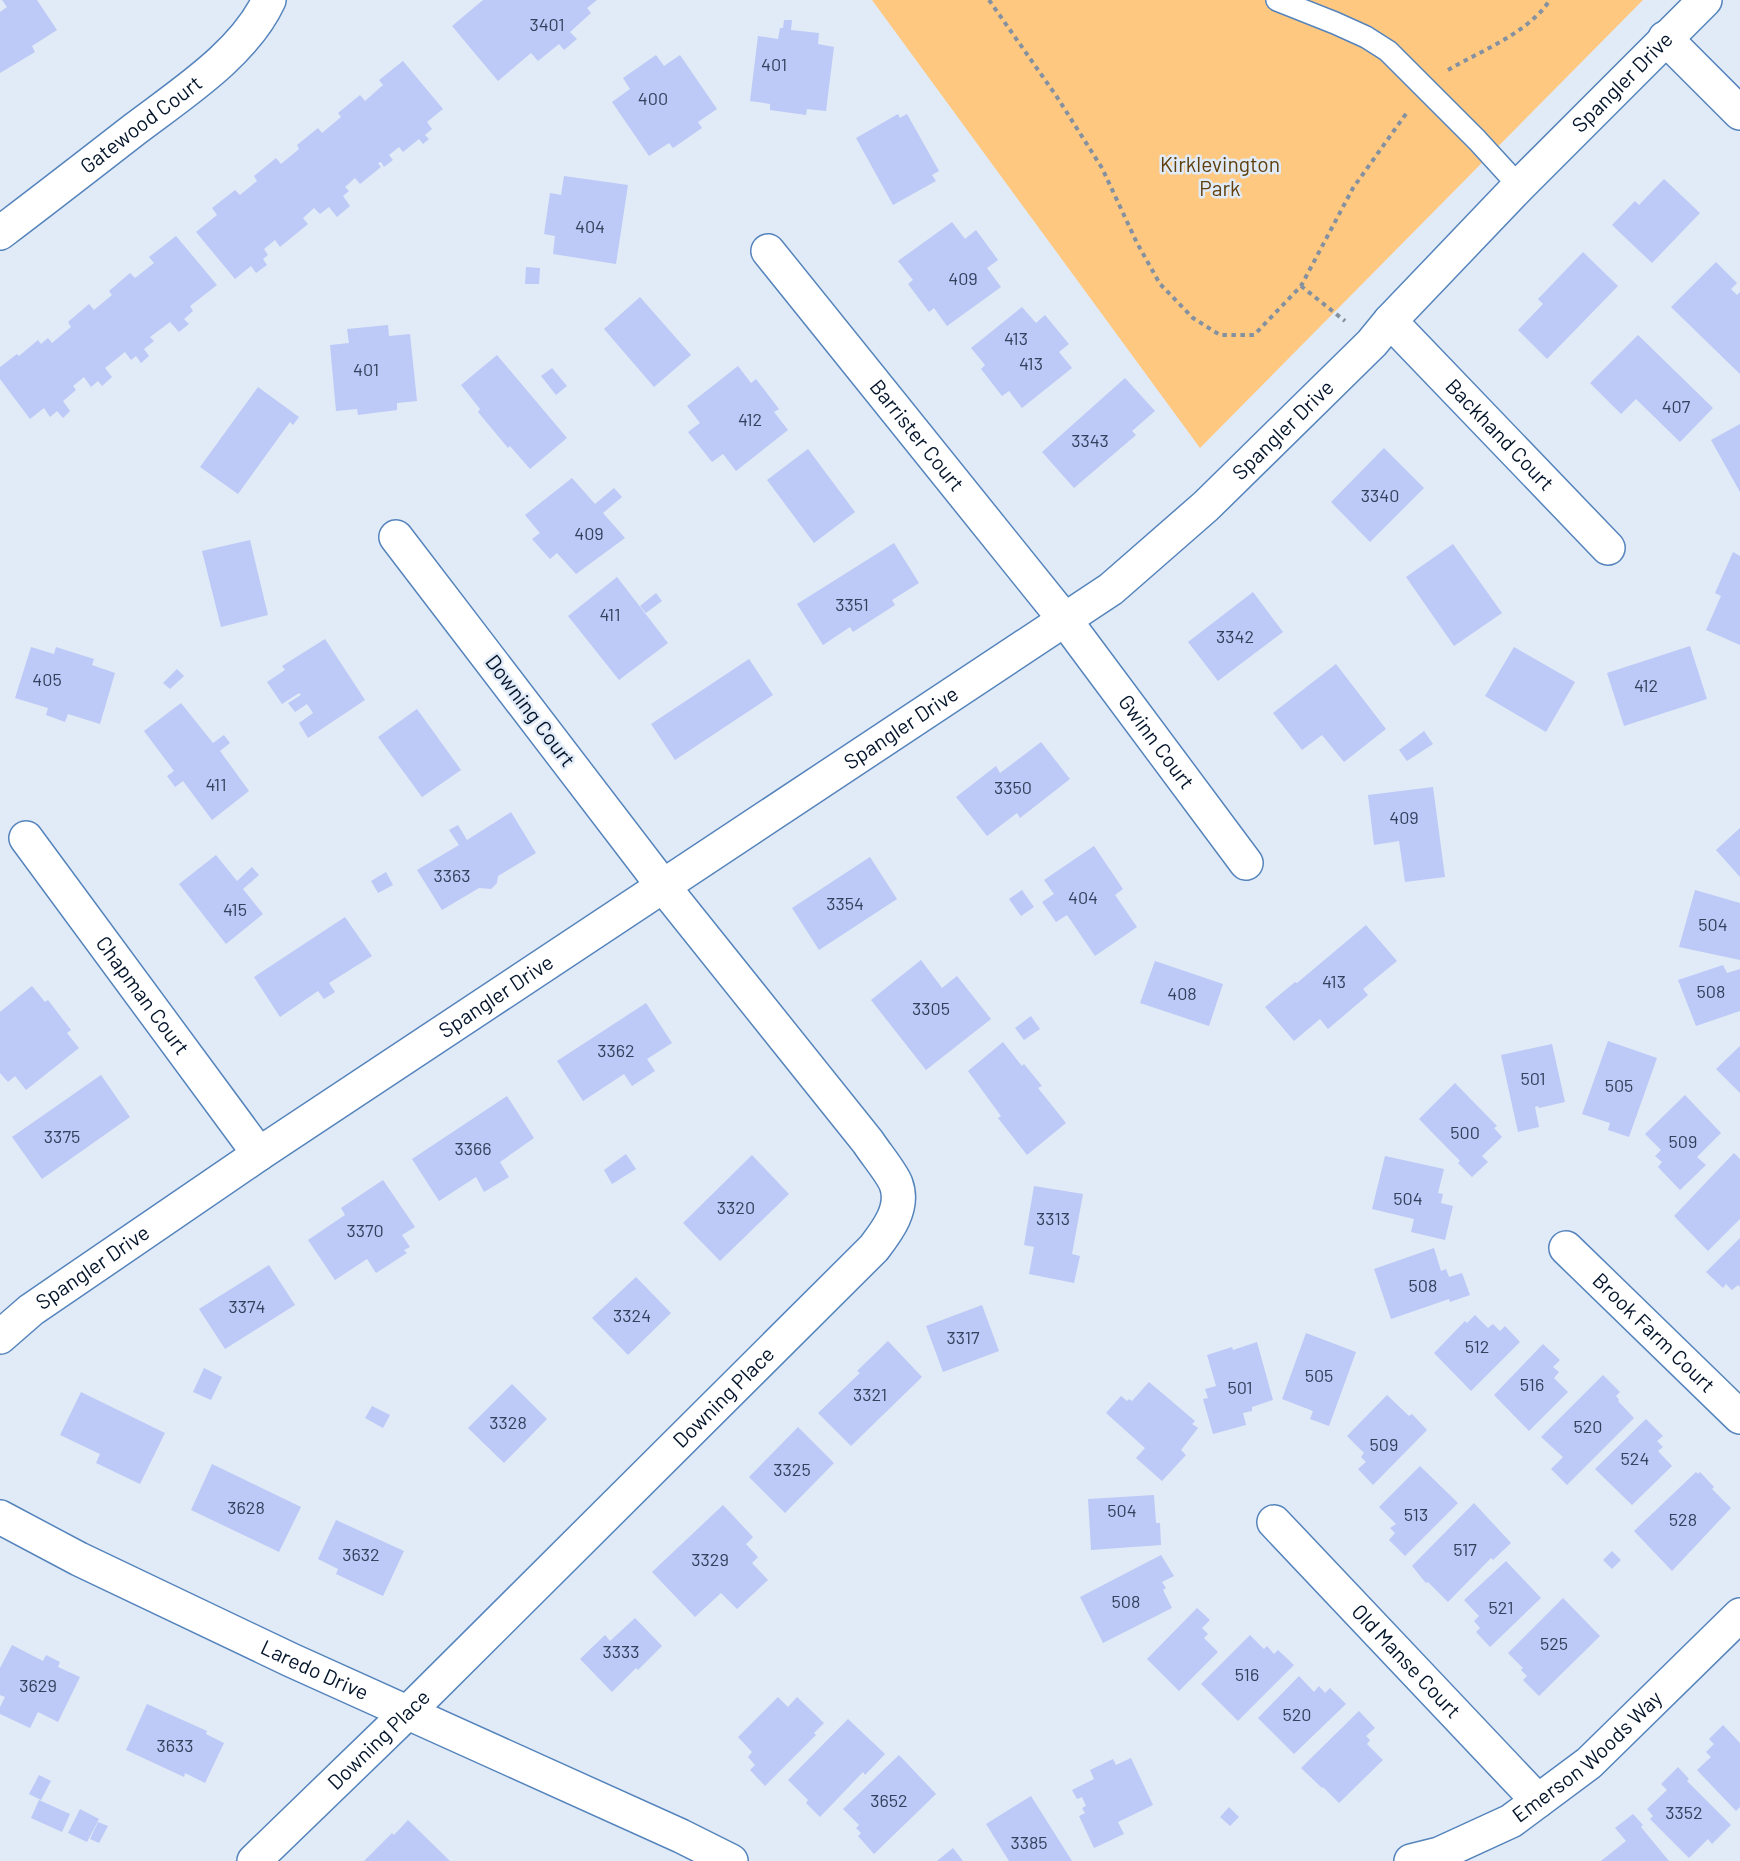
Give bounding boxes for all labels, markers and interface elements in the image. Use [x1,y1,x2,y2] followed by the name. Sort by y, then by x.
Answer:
[529,13,565,35] house number: 3401
[1566,26,1677,137] street label: Spangler Drive
[761,53,787,75] house number: 401
[75,69,206,178] street label: Gatewood Court
[638,87,668,109] house number: 400
[1160,151,1280,200] park label: Kirklevington Park
[575,215,605,237] house number: 404
[948,267,978,289] house number: 409
[1004,327,1028,349] house number: 413
[1019,352,1043,374] house number: 413
[353,358,379,380] house number: 401
[1441,373,1560,495] street label: Backhand Court
[865,374,970,496] street label: Barrister Court
[1226,374,1338,484] street label: Spangler Drive
[1662,395,1691,417] house number: 407
[738,408,762,430] house number: 412
[1071,429,1109,451] house number: 3343
[1361,484,1399,506] house number: 3340
[574,522,604,544] house number: 409
[835,593,869,615] house number: 3351
[600,603,620,625] house number: 411
[1216,625,1254,647] house number: 3342
[481,649,581,771] street label: Downing Court
[32,668,62,690] house number: 405
[1634,674,1658,696] house number: 412
[839,680,962,774] street label: Spangler Drive
[1114,689,1200,793] street label: Gwinn Court
[206,773,226,795] house number: 411
[994,776,1032,798] house number: 3350
[1389,806,1419,828] house number: 409
[433,864,471,886] house number: 3363
[1068,886,1098,908] house number: 404
[826,892,864,914] house number: 3354
[223,898,247,920] house number: 415
[1698,913,1728,935] house number: 504
[92,931,195,1059] street label: Chapman Court
[434,949,557,1042] street label: Spangler Drive
[1322,970,1346,992] house number: 413
[1697,980,1725,1002] house number: 508
[1167,982,1197,1004] house number: 408
[912,997,950,1019] house number: 3305
[597,1039,635,1061] house number: 3362
[1520,1067,1546,1089] house number: 501
[1605,1074,1633,1096] house number: 505
[1450,1121,1480,1143] house number: 500
[44,1125,80,1147] house number: 3375
[1669,1130,1697,1152] house number: 509
[454,1137,492,1159] house number: 3366
[1393,1187,1423,1209] house number: 504
[717,1196,755,1218] house number: 3320
[1036,1207,1070,1229] house number: 3313
[30,1219,153,1314] street label: Spangler Drive
[346,1219,384,1241] house number: 3370
[1588,1267,1721,1397] street label: Brook Farm Court
[1409,1274,1437,1296] house number: 508
[229,1295,265,1317] house number: 3374
[613,1304,651,1326] house number: 3324
[946,1326,980,1348] house number: 3317
[1465,1335,1489,1357] house number: 512
[667,1341,779,1452] street label: Downing Place
[1305,1364,1333,1386] house number: 505
[1520,1373,1544,1395] house number: 516
[1227,1376,1253,1398] house number: 501
[853,1383,887,1405] house number: 3321
[489,1411,527,1433] house number: 3328
[1573,1415,1603,1437] house number: 520
[1370,1433,1398,1455] house number: 509
[1621,1447,1649,1469] house number: 524
[773,1458,811,1480] house number: 3325
[227,1496,265,1518] house number: 3628
[1107,1499,1137,1521] house number: 504
[1404,1503,1428,1525] house number: 513
[1669,1508,1697,1530] house number: 528
[1453,1538,1477,1560] house number: 517
[342,1543,380,1565] house number: 3632
[691,1548,729,1570] house number: 3329
[1112,1590,1140,1612] house number: 508
[1489,1596,1513,1618] house number: 521
[1347,1598,1467,1722] street label: Old Manse Court
[1540,1632,1568,1654] house number: 525
[257,1634,373,1704] street label: Laredo Drive
[602,1640,640,1662] house number: 3333
[1235,1663,1259,1685] house number: 516
[19,1674,57,1696] house number: 3629
[322,1684,434,1794] street label: Downing Place
[1507,1684,1667,1827] street label: Emerson Woods Way
[1282,1703,1312,1725] house number: 520
[156,1734,194,1756] house number: 3633
[870,1789,908,1811] house number: 3652
[1665,1801,1703,1823] house number: 3352
[1010,1831,1048,1853] house number: 3385

